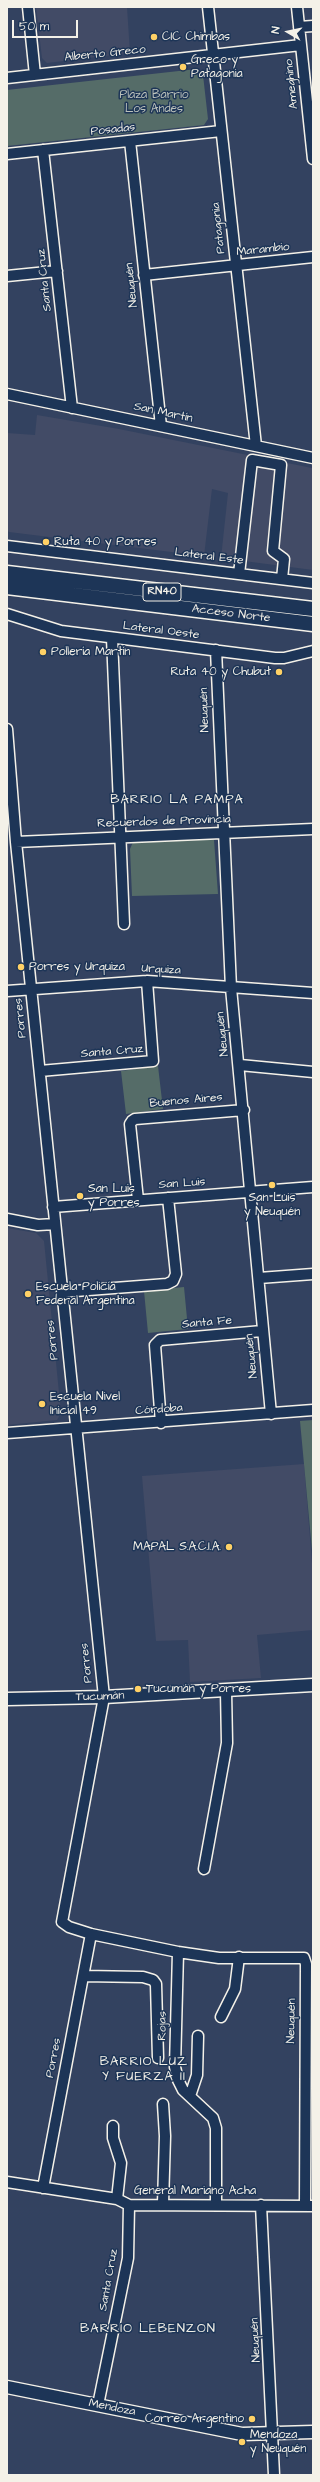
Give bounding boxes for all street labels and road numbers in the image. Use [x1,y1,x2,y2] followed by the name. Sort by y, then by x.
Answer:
[64,43,146,65] street label: Alberto Greco
[282,58,302,110] street label: Ameghino
[90,120,136,140] street label: Posadas
[209,202,229,254] street label: Patagonia
[236,240,290,260] street label: Marambio
[35,248,55,312] street label: Santa Cruz
[122,262,142,308] street label: Neuquén
[132,400,194,426] street label: San Martín
[174,546,244,568] street label: Lateral Este
[143,583,181,601] road number: RN40
[191,602,271,626] street label: Acceso Norte
[122,619,200,643] street label: Lateral Oeste
[197,687,213,733] street label: Neuquén
[97,812,231,832] street label: Recuerdos de Provincia
[141,962,181,978] street label: Urquiza
[12,997,30,1039] street label: Porres
[213,1011,233,1057] street label: Neuquén
[80,1042,144,1062] street label: Santa Cruz
[149,1091,223,1111] street label: Buenos Aires
[158,1175,206,1193] street label: San Luis
[181,1314,233,1332] street label: Santa Fe
[44,1319,62,1361] street label: Porres
[242,1333,262,1379] street label: Neuquén
[135,1401,183,1419] street label: Córdoba
[78,1642,96,1684] street label: Porres
[75,1689,125,1705] street label: Tucumán
[284,1998,300,2044] street label: Neuquén
[156,2011,170,2041] street label: Rojas
[43,2037,65,2079] street label: Porres
[134,2184,256,2198] street label: General Mariano Acha
[96,2248,122,2312] street label: Santa Cruz
[248,2317,264,2363] street label: Neuquén
[87,2396,137,2420] street label: Mendoza

